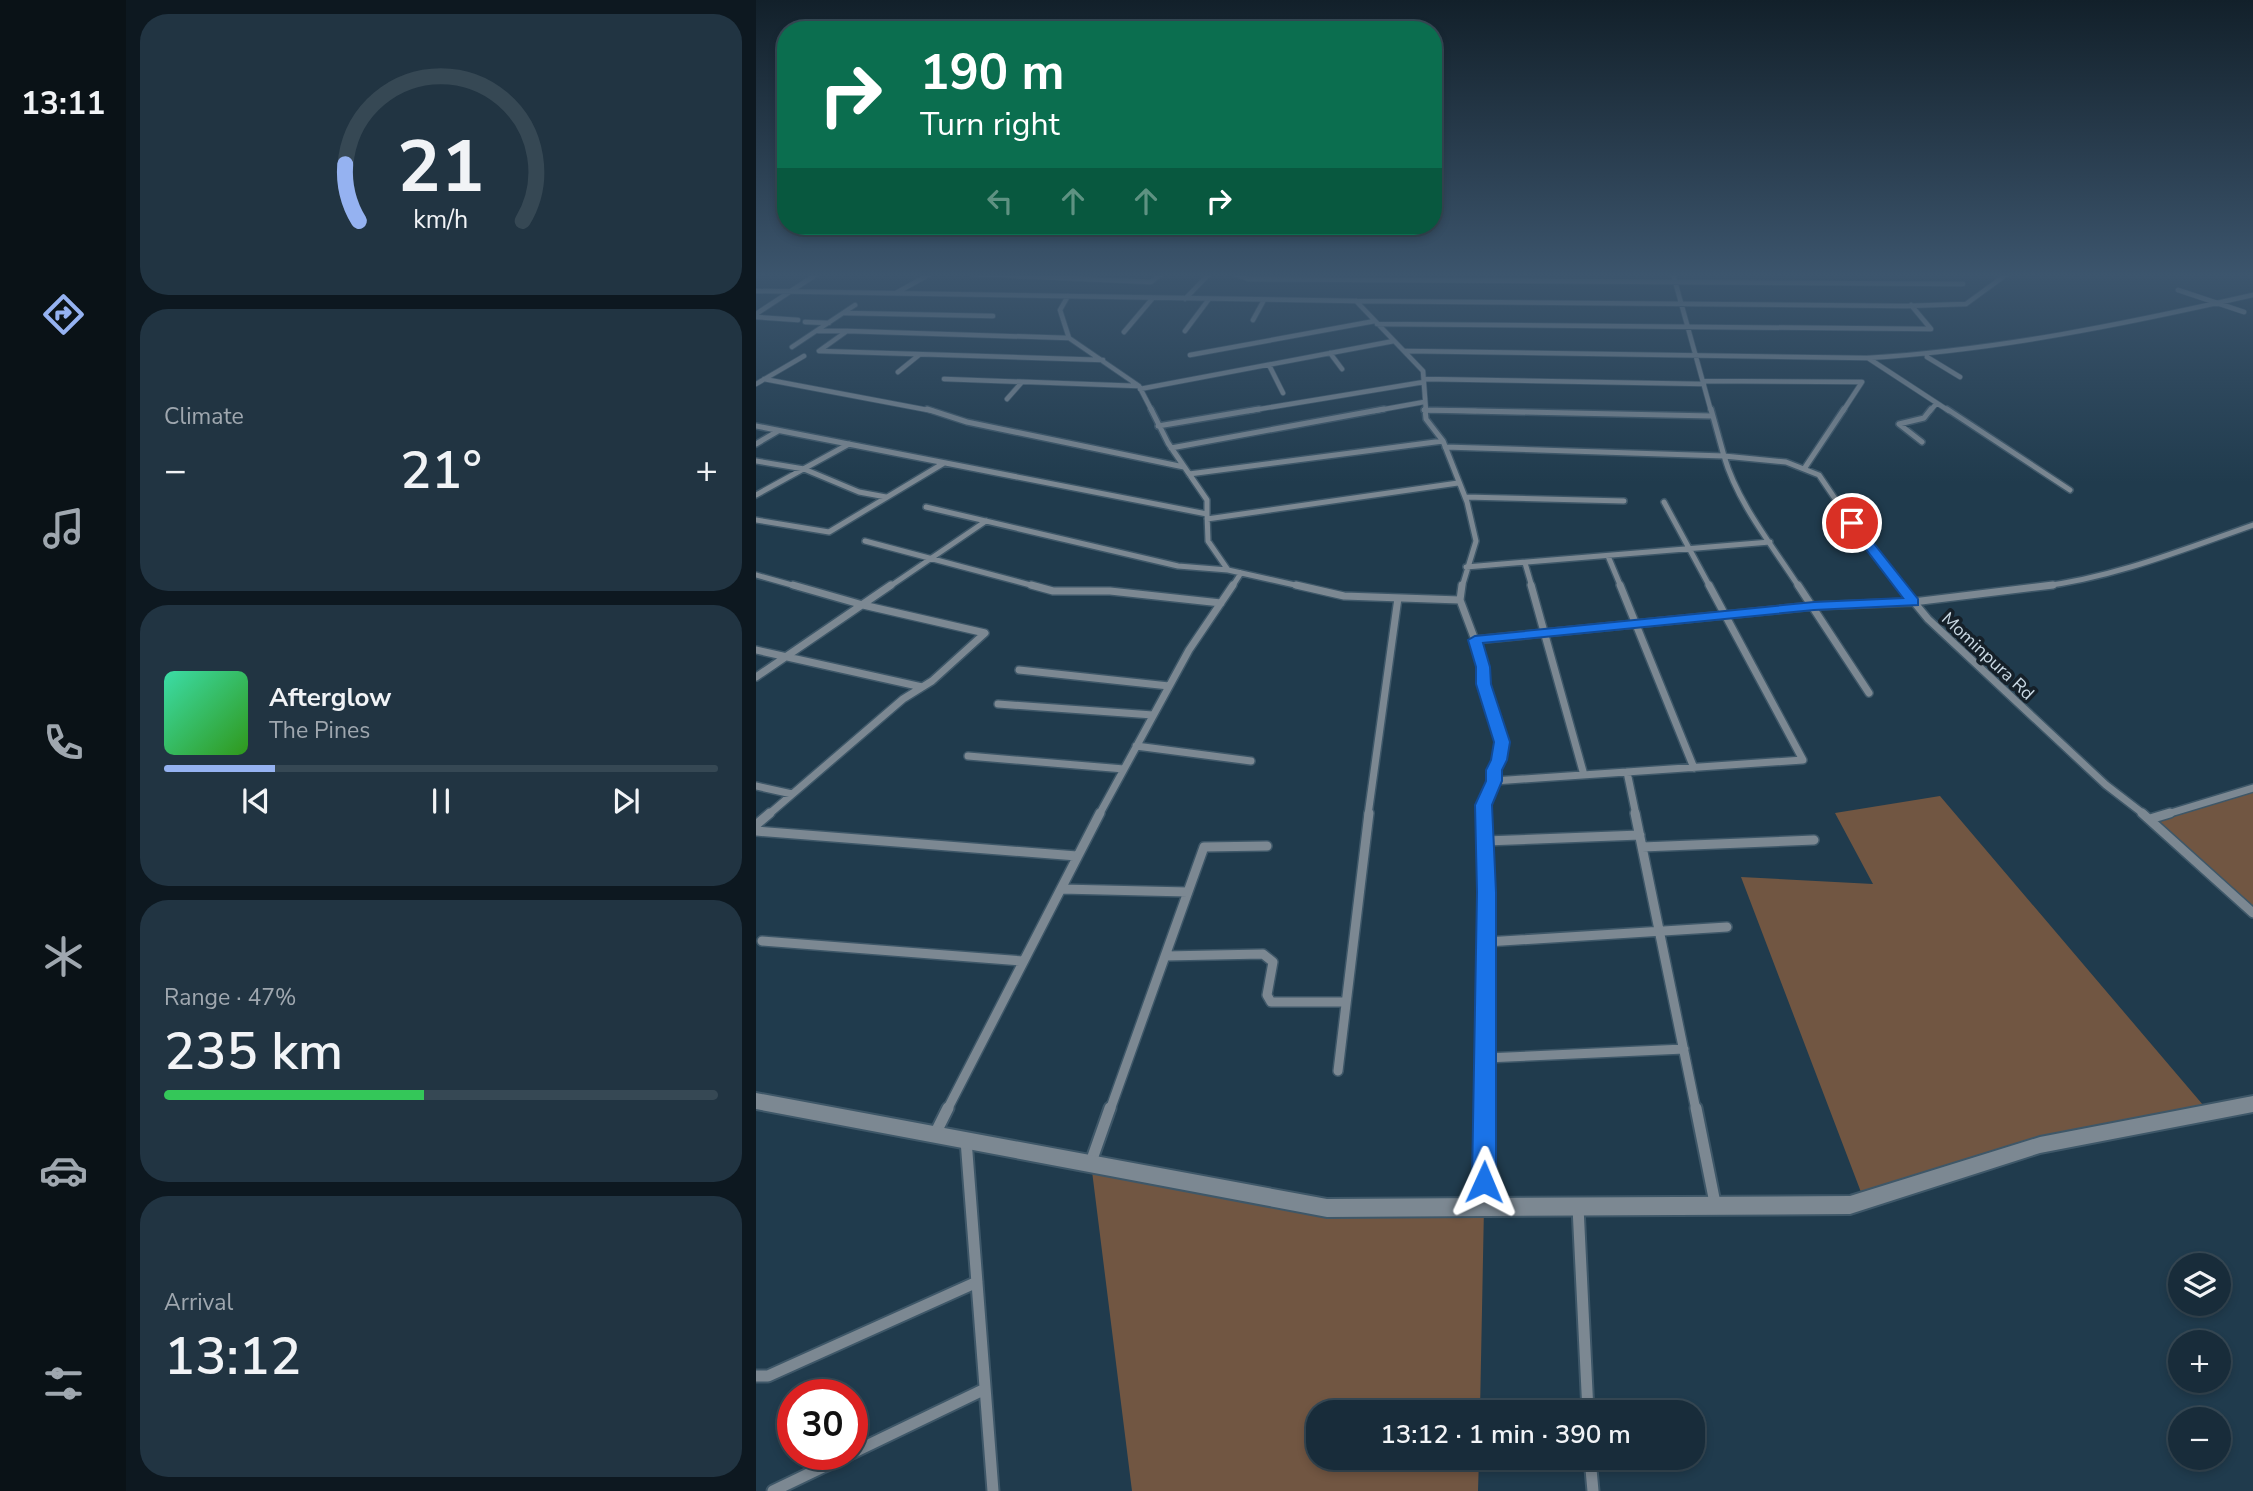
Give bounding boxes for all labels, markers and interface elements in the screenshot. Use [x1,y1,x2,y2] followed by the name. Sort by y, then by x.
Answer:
[920,39,1064,106] text: 190 m
[805,49,896,140] icon: right
[21,82,105,125] text: 13:11
[920,103,1060,146] text: Turn right
[397,117,485,217] text: 21
[981,182,1019,220] icon: left
[1054,182,1092,220] icon: ahead
[1127,182,1165,220] icon: ahead
[1200,182,1238,220] icon: right
[413,203,469,237] text: km/h
[39,290,88,339] icon: directions
[164,401,244,432] text: Climate
[400,435,482,506] text: 21°
[164,445,187,496] text: −
[695,445,718,496] text: +
[1822,493,1882,553] pin
[39,504,88,553] icon: music
[1833,504,1871,542] icon: arrive
[1936,607,2040,705] street label: Mominpura Rd
[269,680,392,715] text: Afterglow
[269,715,370,746] text: The Pines
[39,718,88,767] icon: phone
[237,782,275,820] icon: previous
[422,782,460,820] icon: pause
[607,782,645,820] icon: next
[39,932,88,981] icon: climate
[164,982,296,1013] text: Range · 47%
[164,1016,343,1087] text: 235 km
[1447,1145,1521,1219] position arrow
[39,1146,88,1195] icon: car
[2168,1253,2231,1470] map controls
[2168,1253,2231,1316] button: layers
[164,1287,233,1318] text: Arrival
[164,1321,301,1392] text: 13:12
[2168,1330,2231,1393] button: +
[39,1359,88,1408] icon: filters
[777,1379,868,1470] speed limit sign: 30
[2168,1407,2231,1470] button: −
[1380,1417,1631,1452] text: 13:12 · 1 min · 390 m

